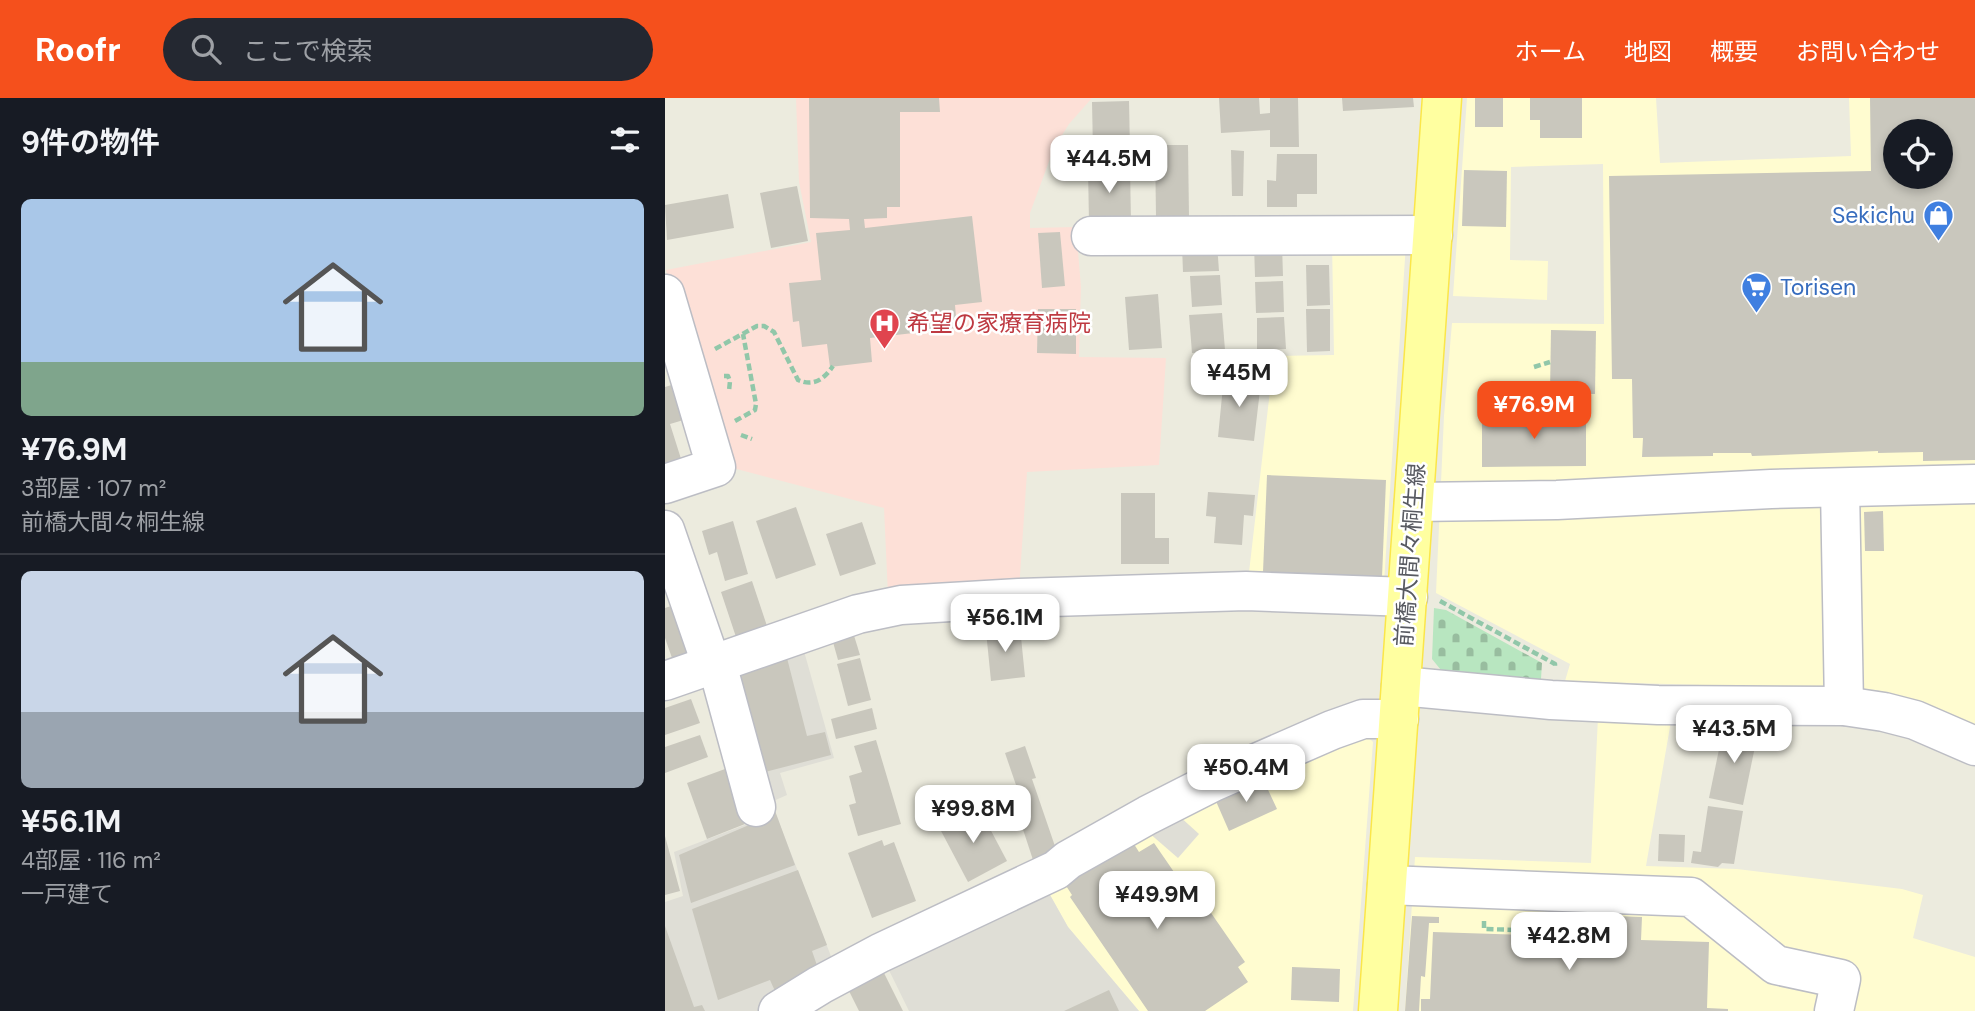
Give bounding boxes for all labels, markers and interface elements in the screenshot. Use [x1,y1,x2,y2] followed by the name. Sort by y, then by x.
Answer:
[163,18,653,81] search box
[35,28,121,71] text: Roofr
[187,30,225,68] icon: search
[243,34,373,68] text: ここで検索
[1515,36,1586,67] text: ホーム
[1624,36,1672,67] text: 地図
[1710,36,1758,67] text: 概要
[1796,36,1940,67] text: お問い合わせ
[1883,119,1953,189] map controls
[1883,119,1953,189] button: locate
[606,121,644,159] icon: filters
[21,123,160,162] text: 9件の物件
[1052,136,1166,195] pin: ¥44.5M
[1066,143,1152,173] text: ¥44.5M
[1921,198,1955,242] shop icon: Sekichu
[1832,200,1915,230] place label: Sekichu
[270,244,396,370] icon: home
[1740,270,1774,314] supermarket icon: Torisen
[1780,272,1856,302] place label: Torisen
[867,306,901,350] hospital icon: 希望の家療育病院
[907,308,1091,338] place label: 希望の家療育病院
[1198,350,1280,409] pin: ¥45M
[1207,357,1271,387] text: ¥45M
[1477,382,1591,441] pin: ¥76.9M
[1493,389,1575,419] text: ¥76.9M
[21,430,127,469] text: ¥76.9M
[1389,462,1431,648] street label: 前橋大間々桐生線
[21,473,166,503] text: 3部屋 · 107 m²
[21,507,205,537] text: 前橋大間々桐生線
[948,594,1062,654] pin: ¥56.1M
[967,602,1043,632] text: ¥56.1M
[270,616,396,742] icon: home
[1677,706,1791,765] pin: ¥43.5M
[1692,713,1776,743] text: ¥43.5M
[1189,744,1303,804] pin: ¥50.4M
[1203,752,1289,782] text: ¥50.4M
[916,786,1030,845] pin: ¥99.8M
[931,793,1015,823] text: ¥99.8M
[21,802,121,841] text: ¥56.1M
[21,845,161,875] text: 4部屋 · 116 m²
[1100,872,1214,931] pin: ¥49.9M
[21,879,113,909] text: 一戸建て
[1115,879,1199,909] text: ¥49.9M
[1512,912,1626,972] pin: ¥42.8M
[1527,920,1611,950] text: ¥42.8M

